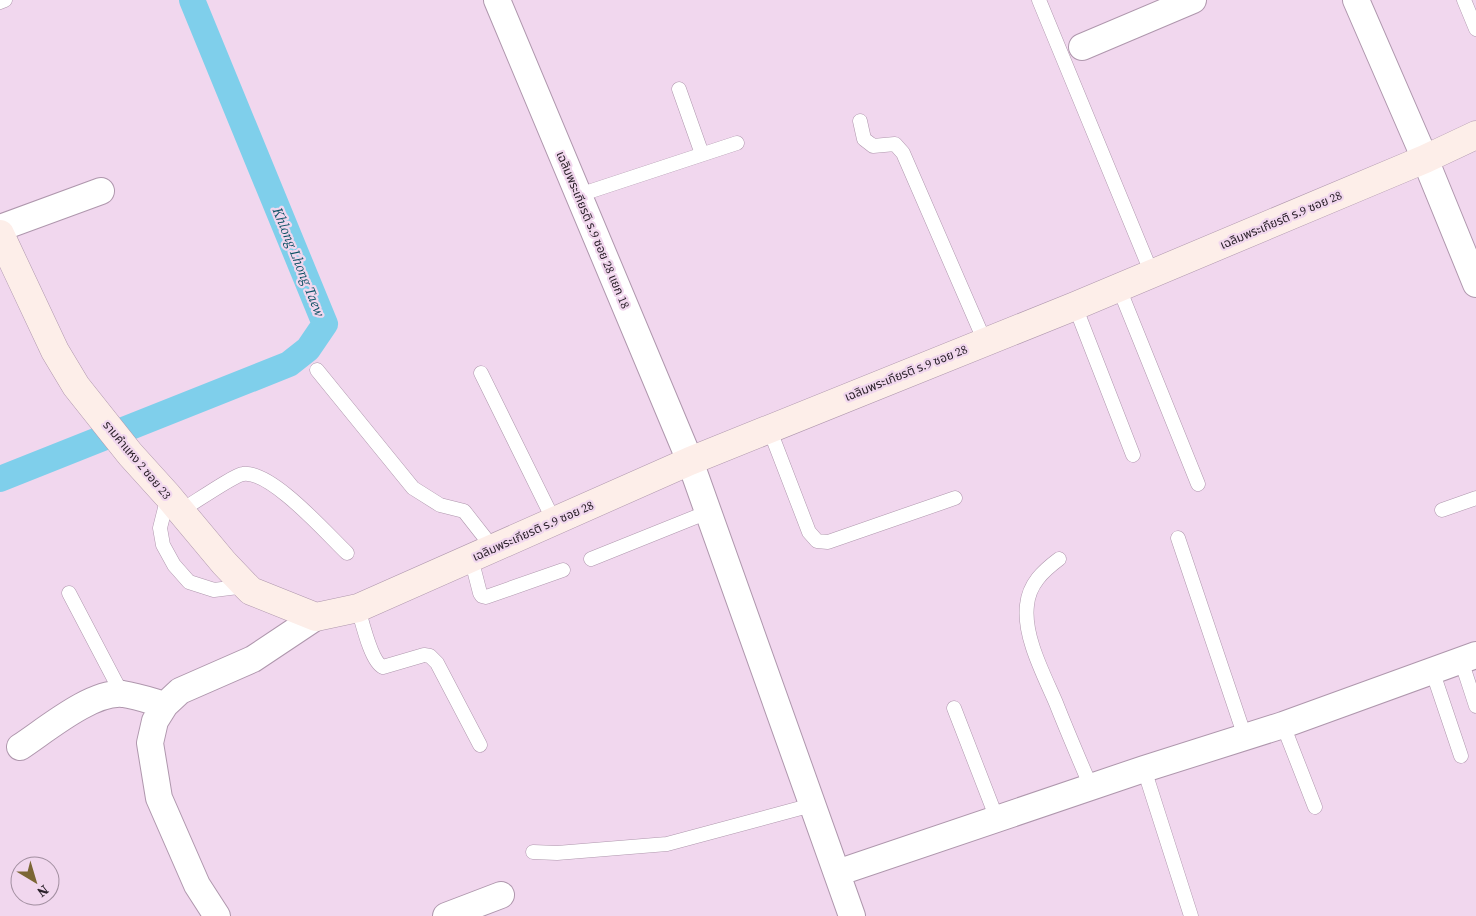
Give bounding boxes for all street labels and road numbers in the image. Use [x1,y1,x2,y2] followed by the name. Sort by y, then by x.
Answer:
[553,149,633,311] street label: เฉลิมพระเกียรติ ร.9 ซอย 28 แยก 18
[1218,187,1344,253] street label: เฉลิมพระเกียรติ ร.9 ซอย 28
[842,341,970,405] street label: เฉลิมพระเกียรติ ร.9 ซอย 28
[99,417,175,503] street label: รามคำแหง 2 ซอย 23
[470,497,596,565] street label: เฉลิมพระเกียรติ ร.9 ซอย 28

